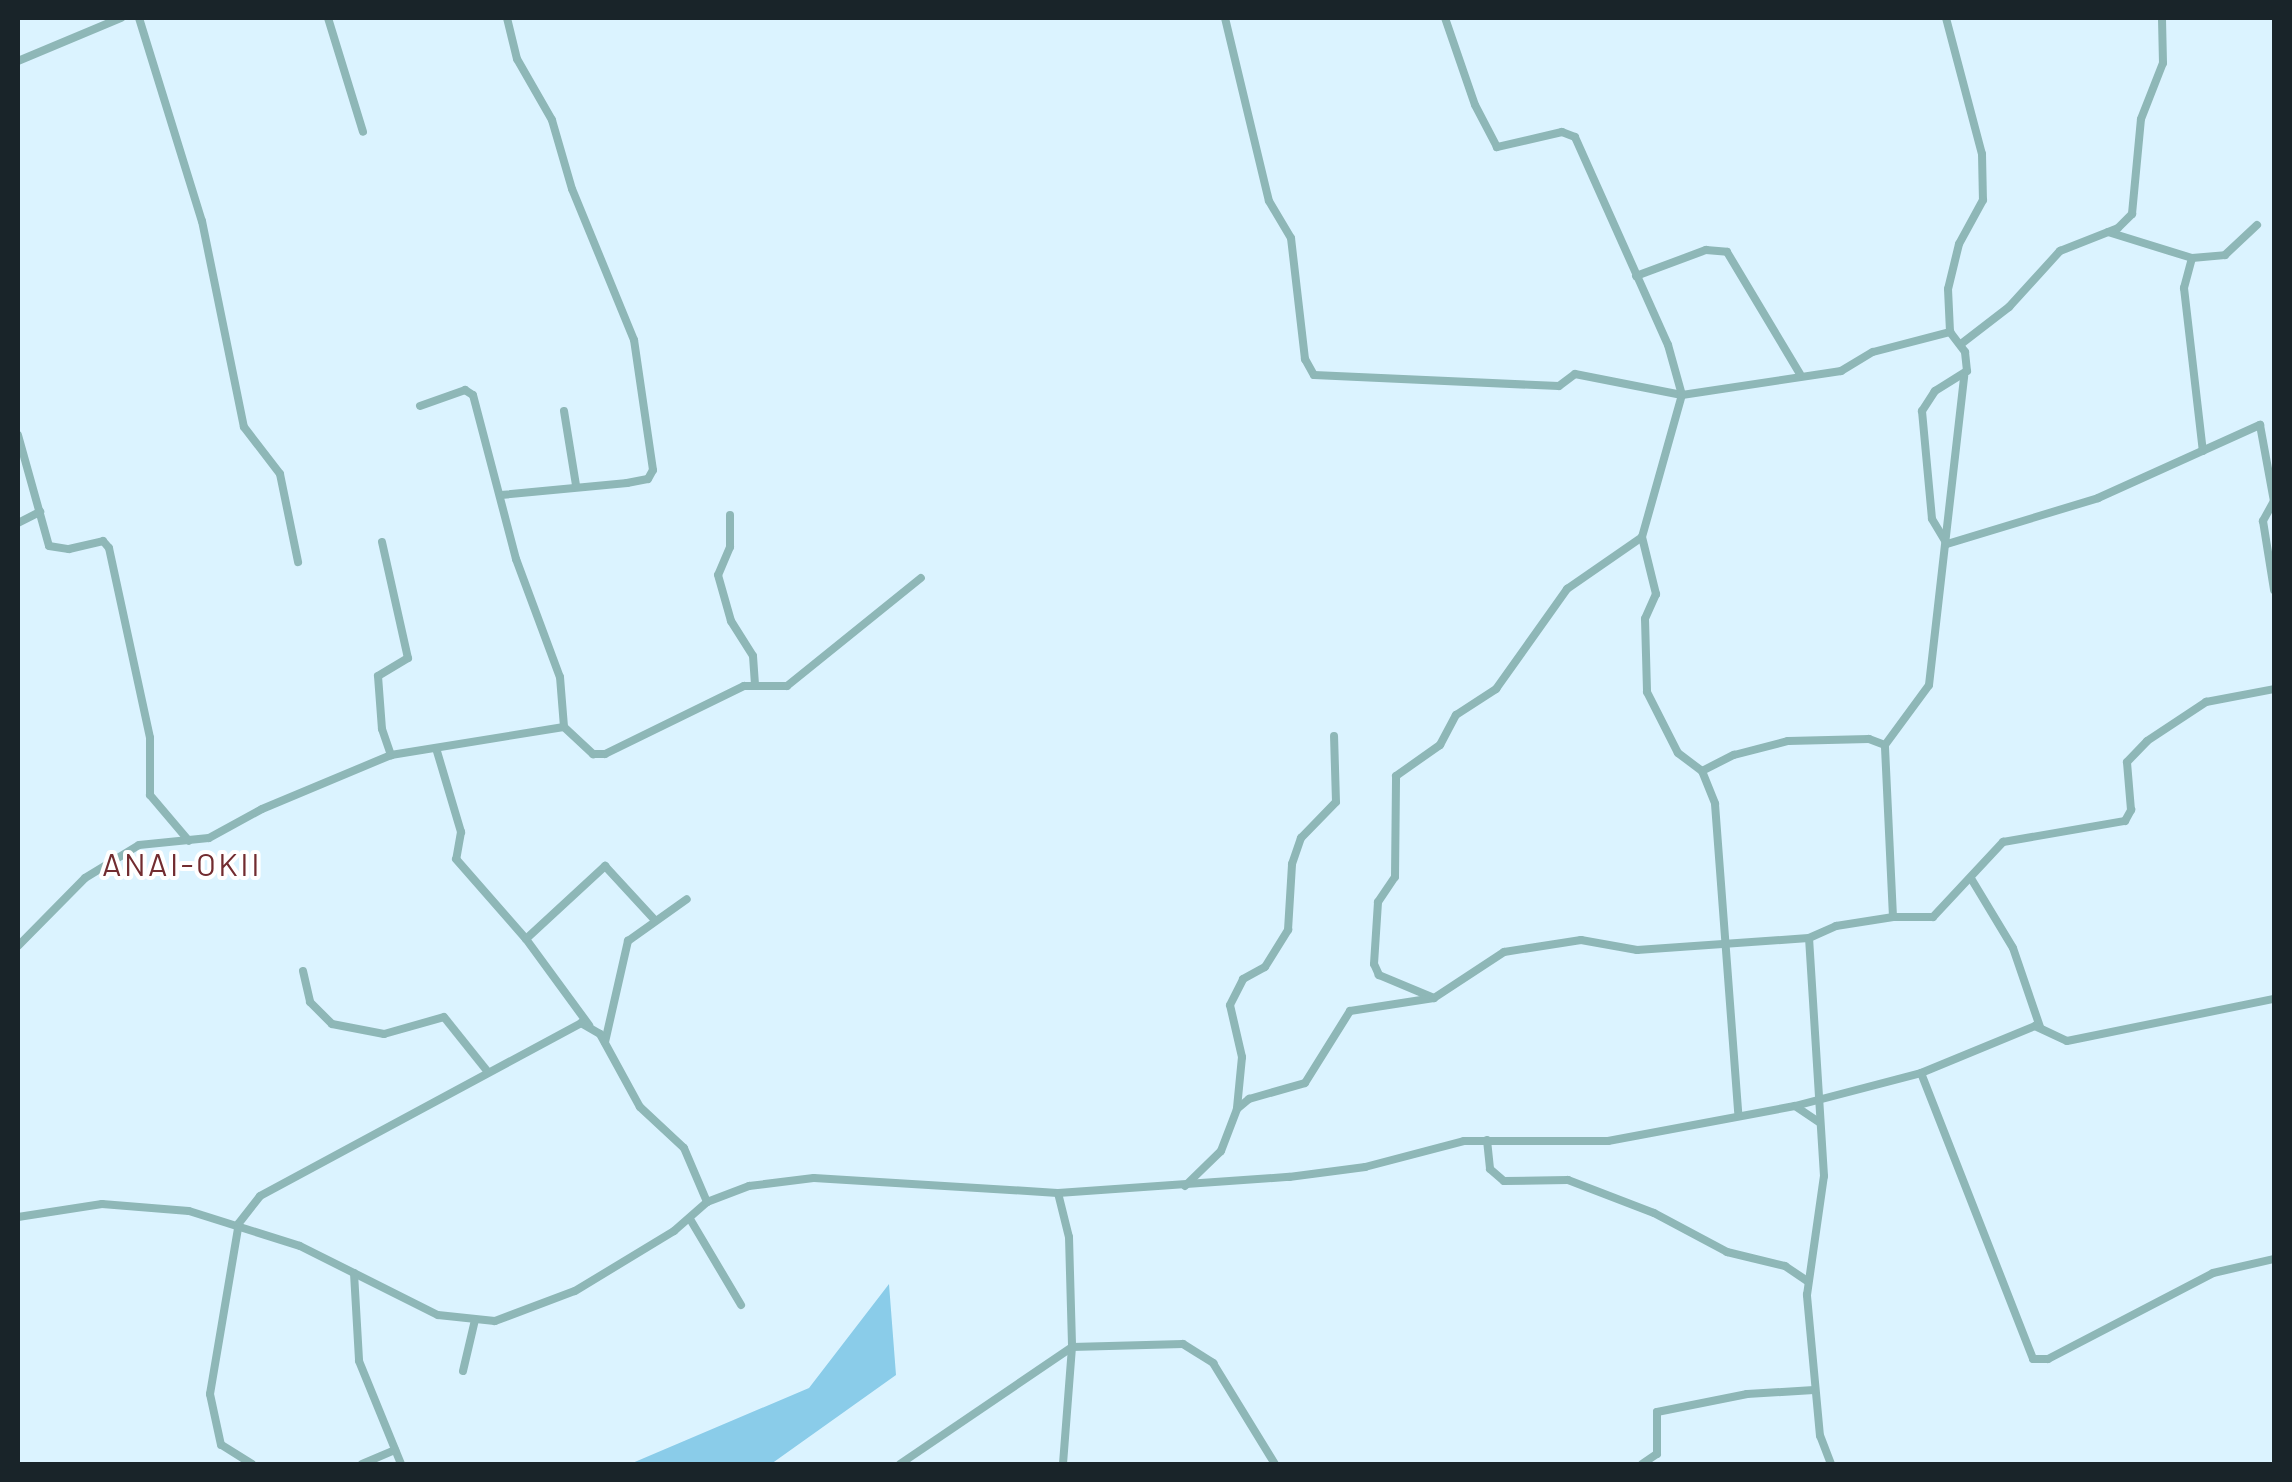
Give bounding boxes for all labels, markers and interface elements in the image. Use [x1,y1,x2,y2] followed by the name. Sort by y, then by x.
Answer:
[102,844,262,882] district label: ANAI-OKII

